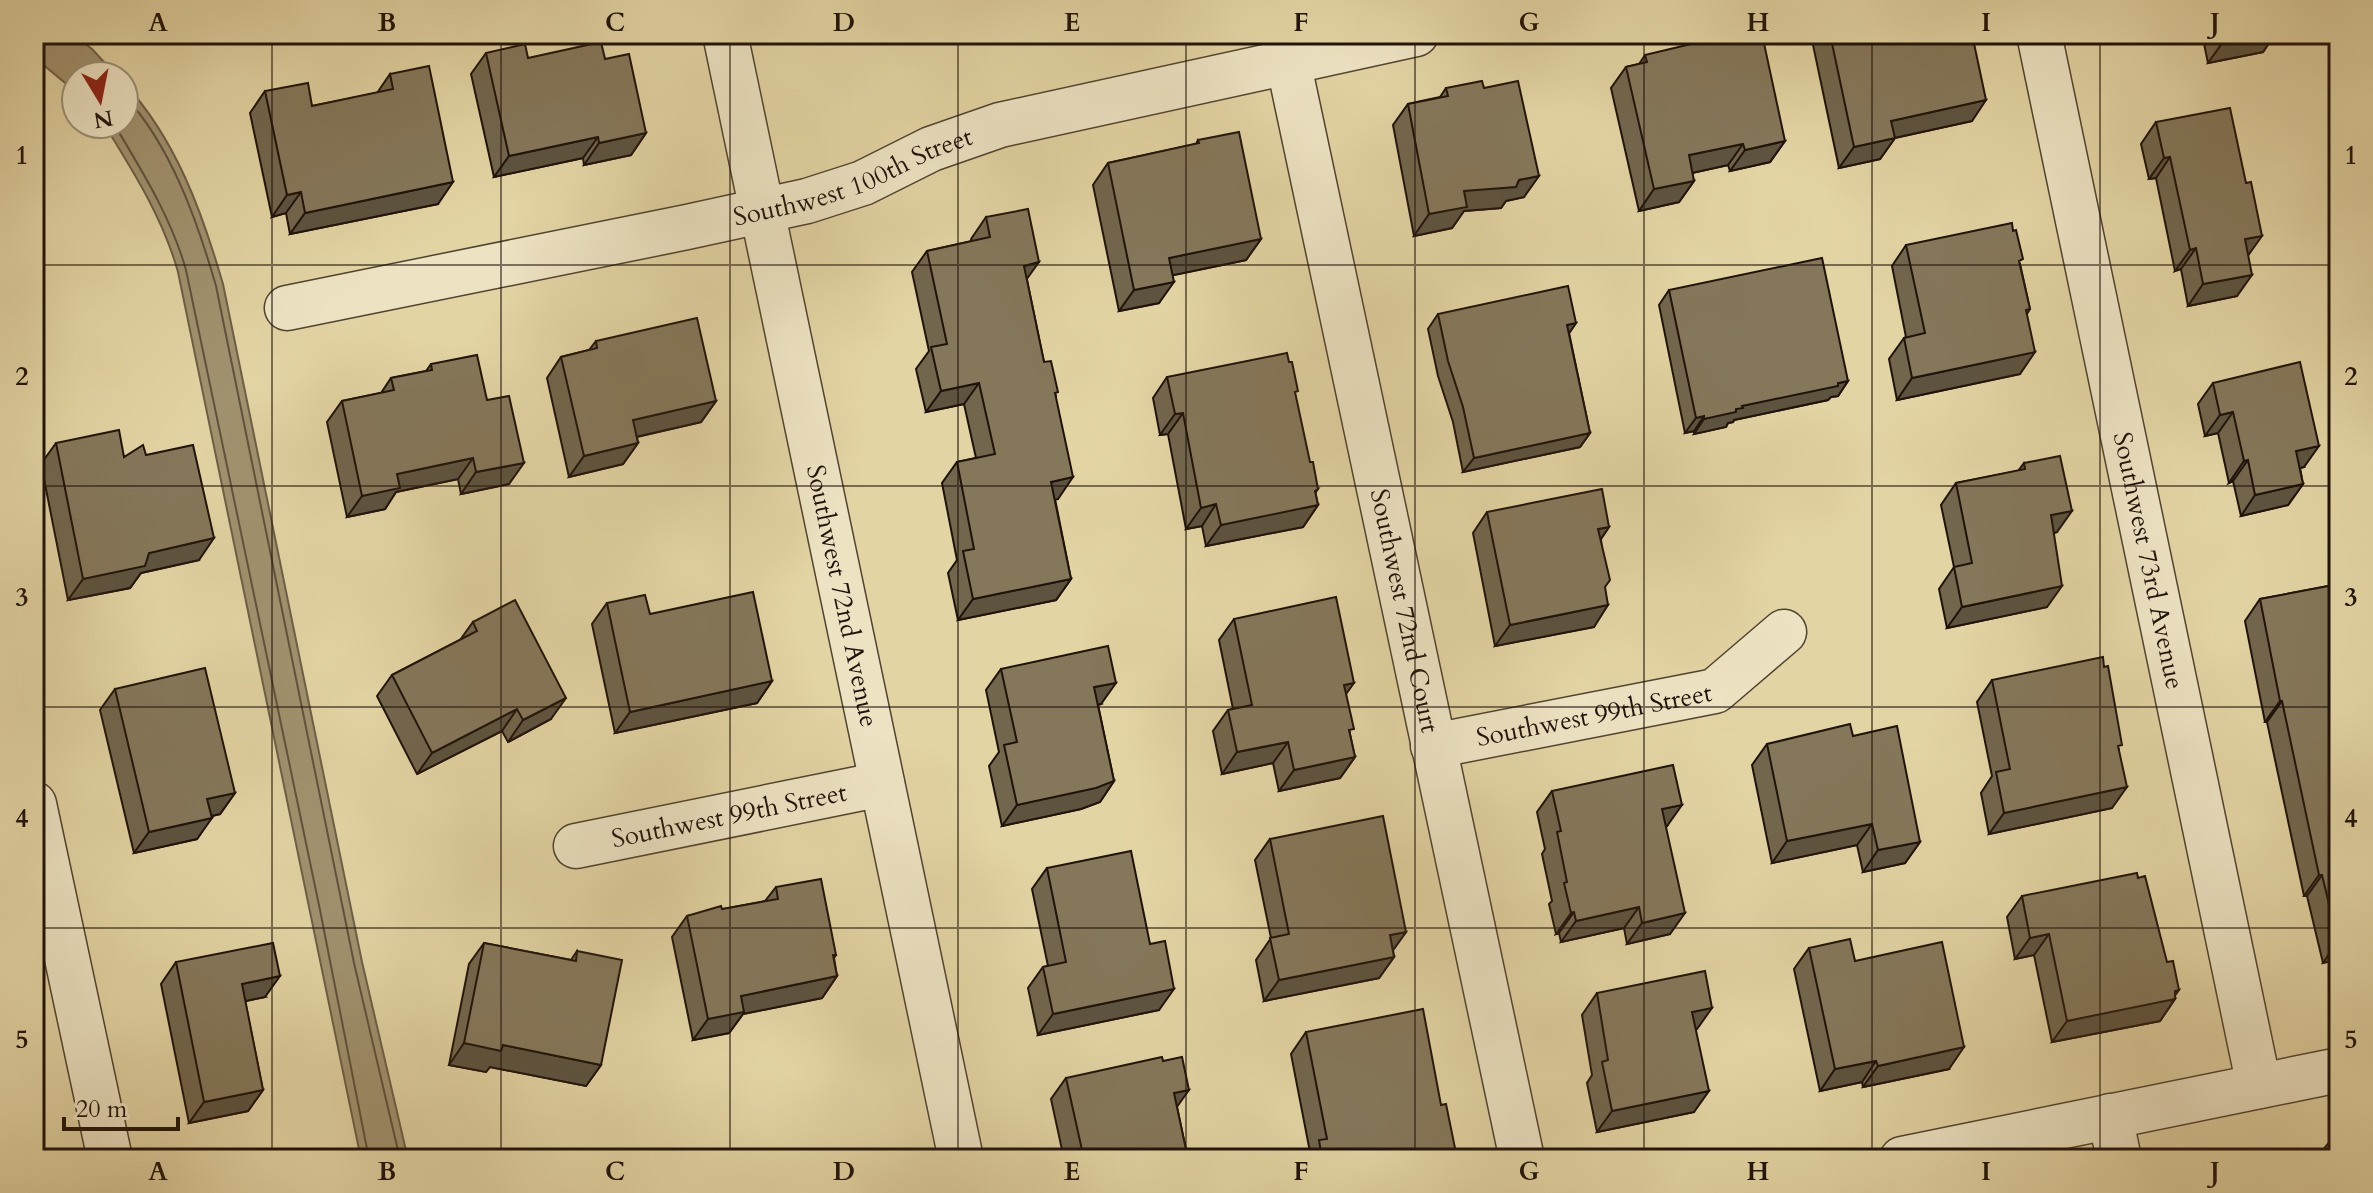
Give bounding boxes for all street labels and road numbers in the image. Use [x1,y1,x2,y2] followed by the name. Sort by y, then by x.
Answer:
[730,119,977,235] street label: Southwest 100th Street
[2105,429,2193,692] street label: Southwest 73rd Avenue
[798,462,887,730] street label: Southwest 72nd Avenue
[1362,486,1448,736] street label: Southwest 72nd Court
[1473,675,1715,755] street label: Southwest 99th Street
[608,775,850,856] street label: Southwest 99th Street

